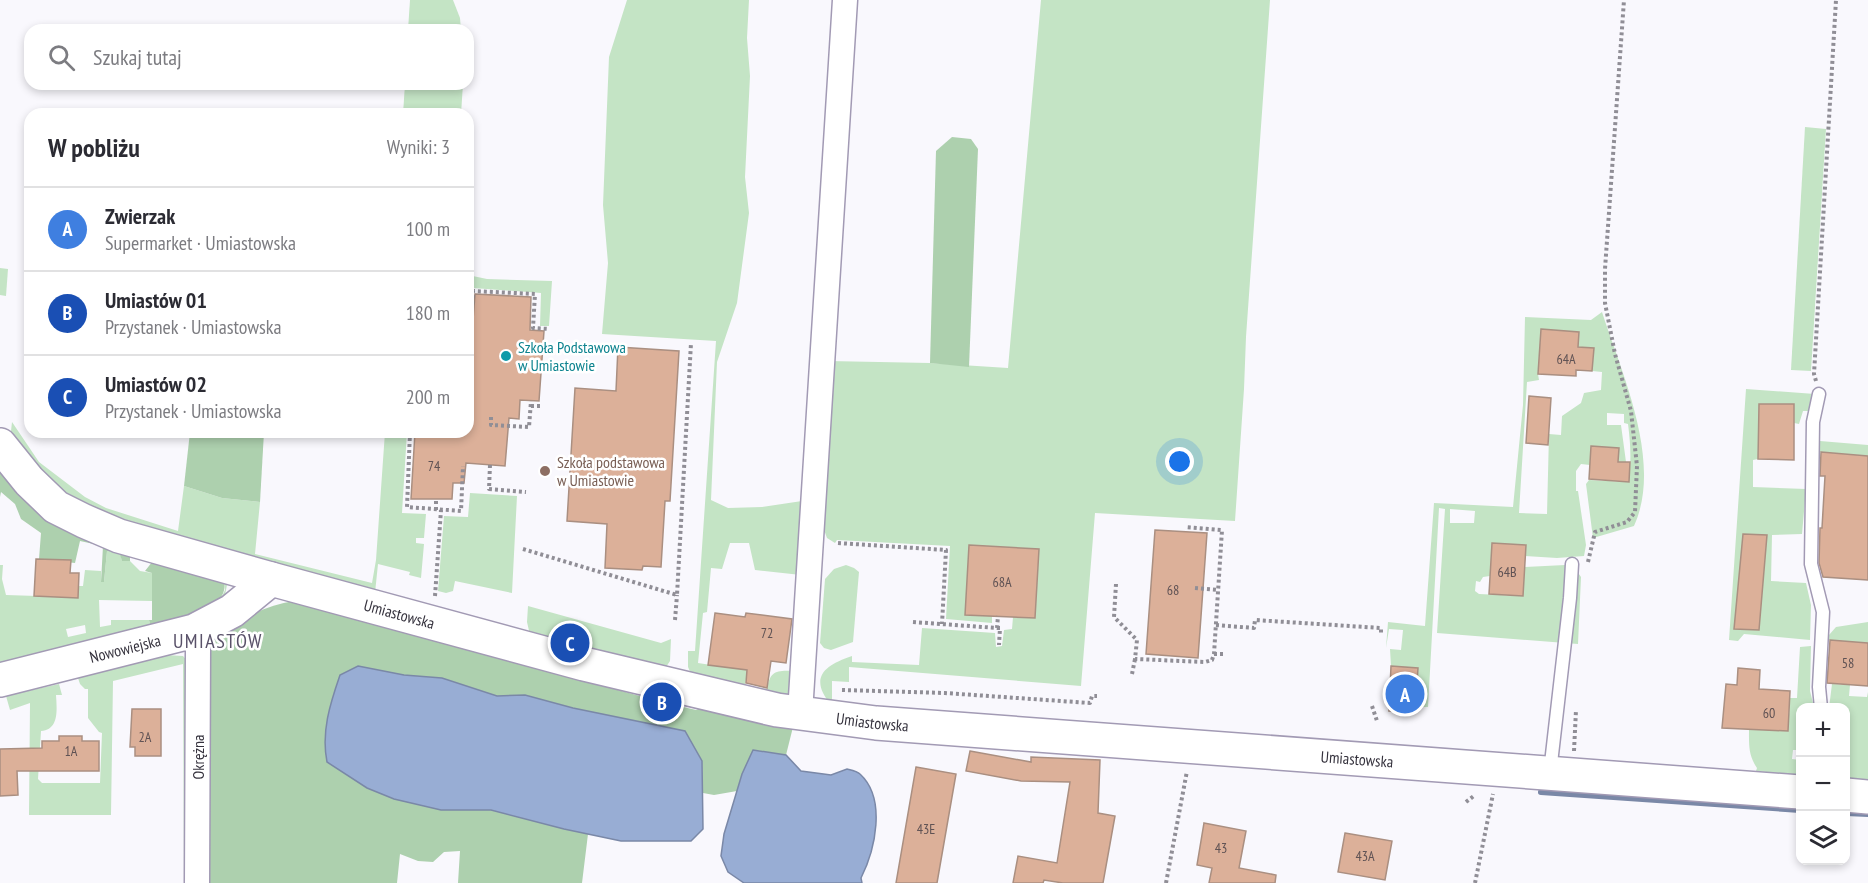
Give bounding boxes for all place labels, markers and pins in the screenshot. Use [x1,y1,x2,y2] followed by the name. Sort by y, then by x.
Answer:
[518,337,626,375] place label: Szkoła Podstawowa w Umiastowie
[499,349,513,363] marker: Szkoła Podstawowa w Umiastowie
[557,452,665,490] place label: Szkoła podstawowa w Umiastowie
[538,464,552,478] marker: Szkoła podstawowa w Umiastowie
[550,620,590,666] pin: C
[1386,672,1424,716] pin: A
[642,680,682,724] pin: B

